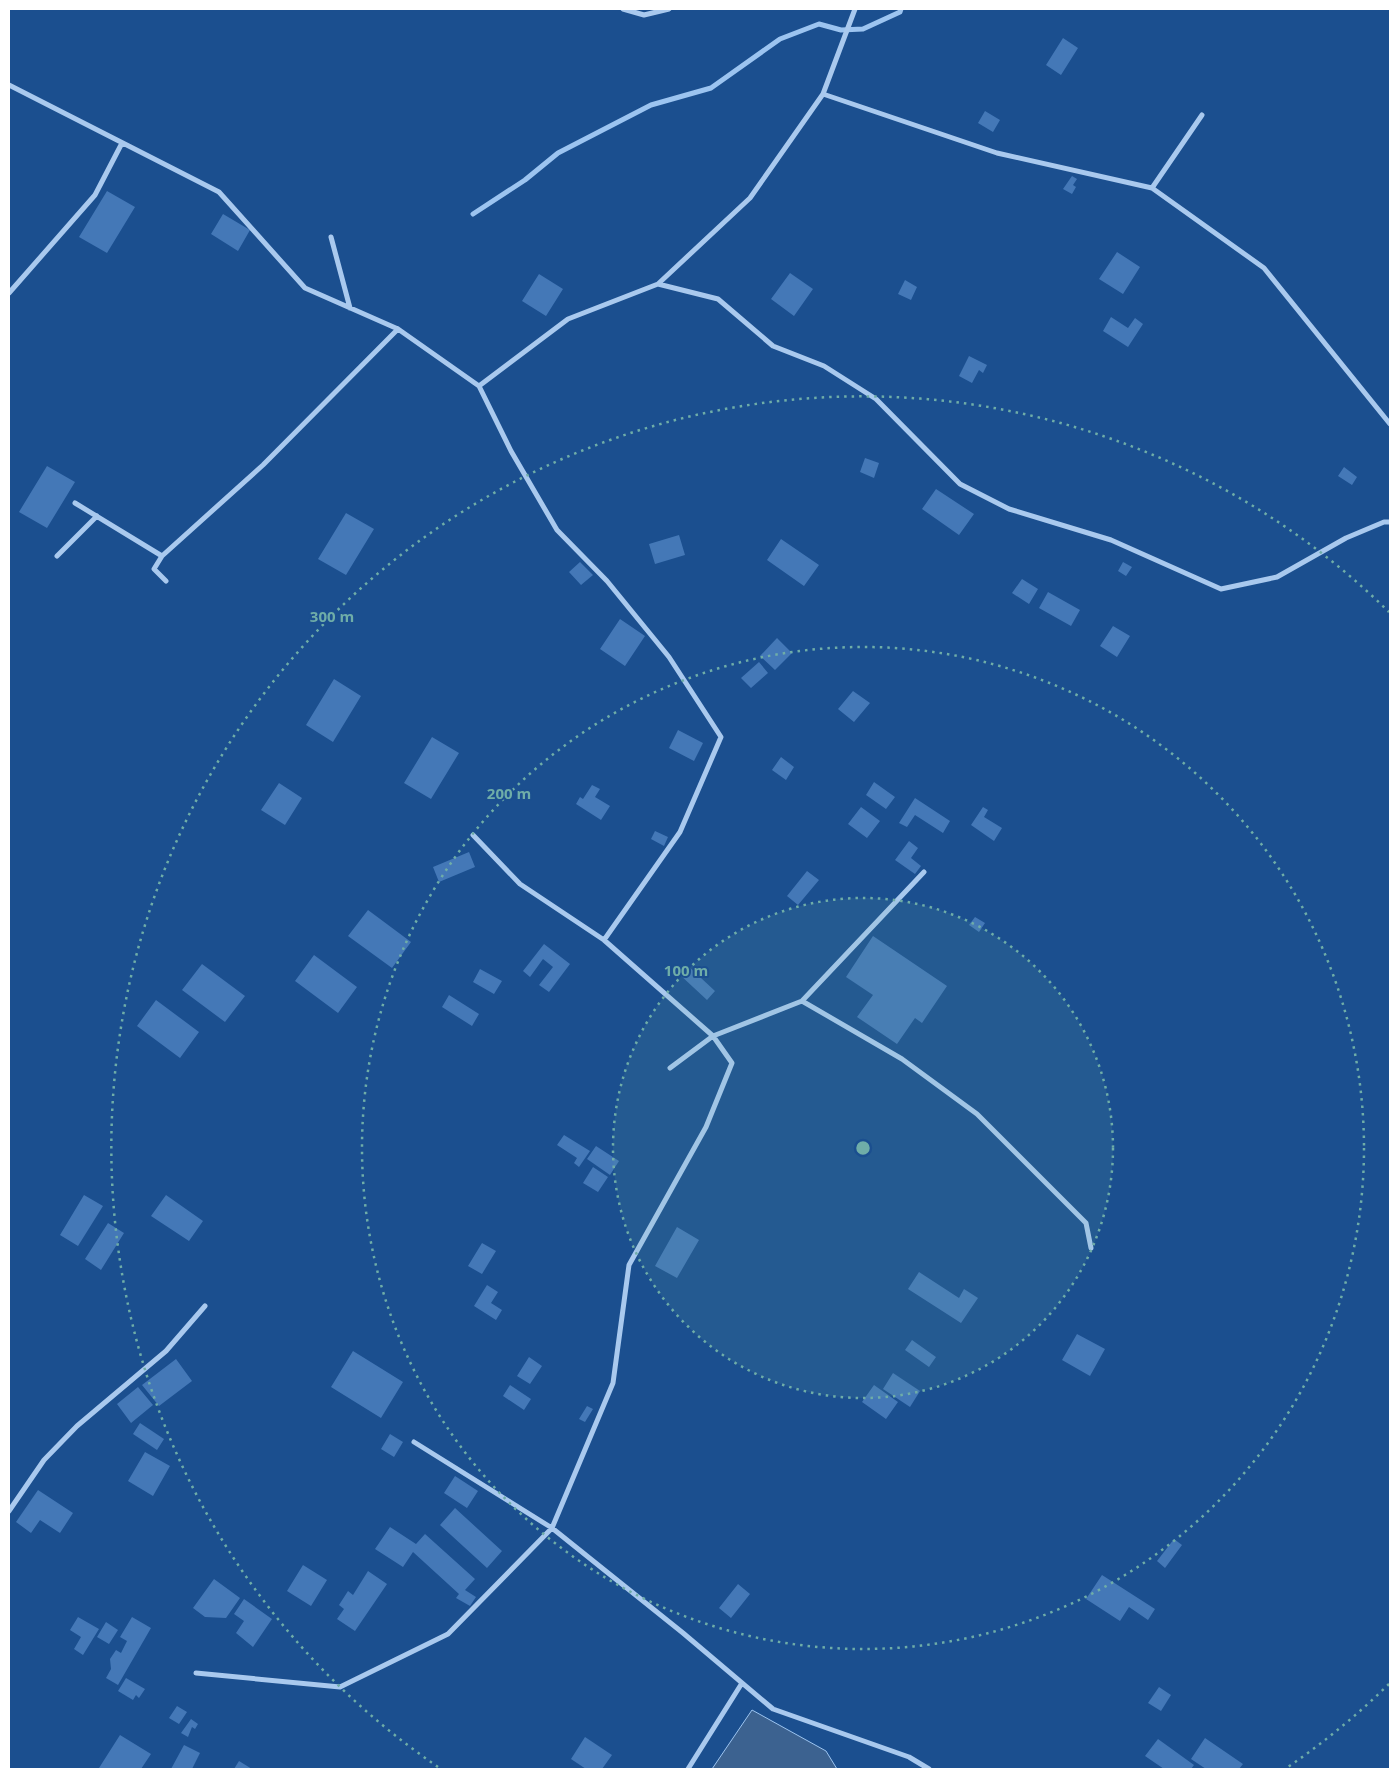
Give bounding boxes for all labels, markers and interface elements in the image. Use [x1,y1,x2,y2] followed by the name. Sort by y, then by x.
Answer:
[310,606,354,626] text: 300 m
[487,783,531,803] text: 200 m
[664,960,708,980] text: 100 m
[854,1139,872,1157] centre of rings

